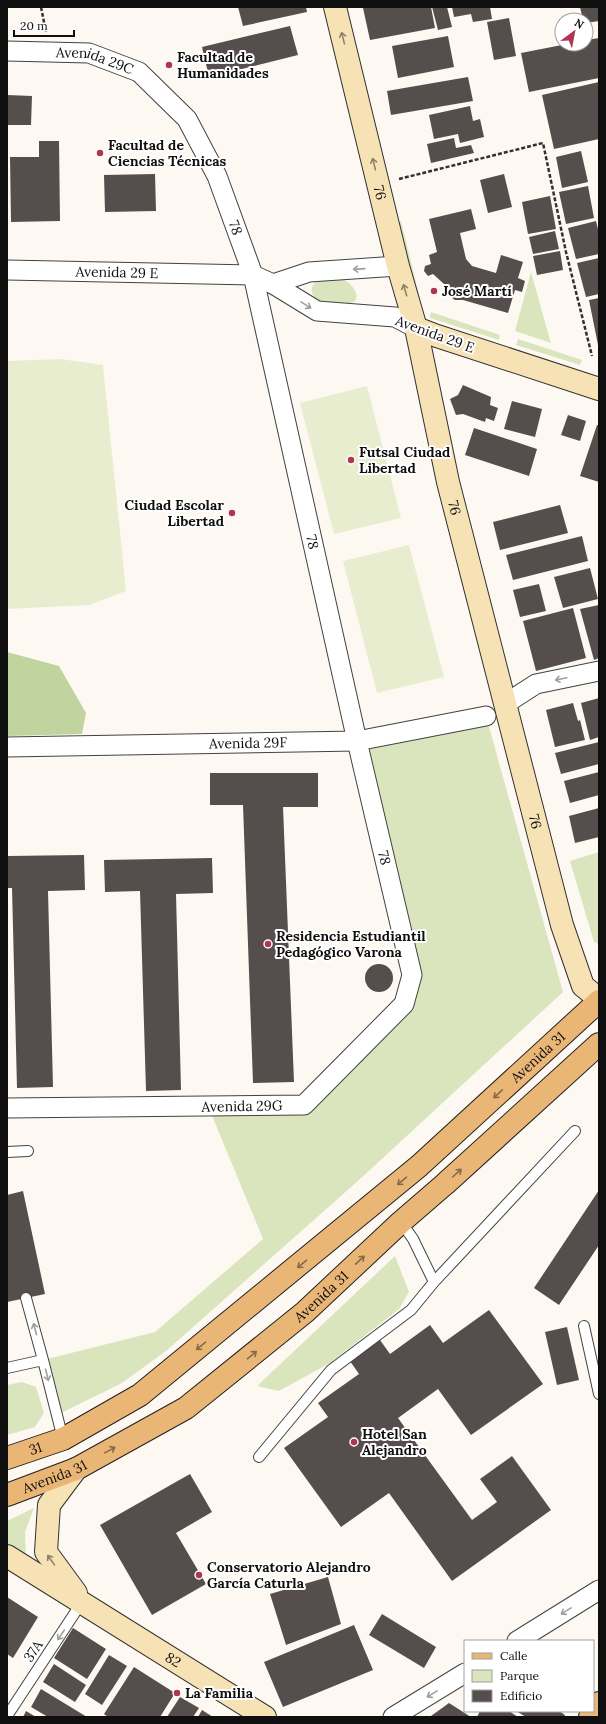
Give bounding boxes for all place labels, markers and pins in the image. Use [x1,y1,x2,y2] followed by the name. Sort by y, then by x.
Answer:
[177,48,269,82] place label: Facultad de Humanidades
[164,60,174,70] marker: Facultad de Humanidades
[108,136,227,170] place label: Facultad de Ciencias Técnicas
[95,148,105,158] marker: Facultad de Ciencias Técnicas
[442,282,512,300] place label: José Martí
[429,286,439,296] marker: José Martí
[359,443,450,477] place label: Futsal Ciudad Libertad
[346,455,356,465] marker: Futsal Ciudad Libertad
[124,496,224,530] place label: Ciudad Escolar Libertad
[227,508,237,518] marker: Ciudad Escolar Libertad
[276,927,426,961] place label: Residencia Estudiantil Pedagógico Varona
[263,939,273,949] marker: Residencia Estudiantil Pedagógico Varona
[362,1425,427,1459] place label: Hotel San Alejandro
[349,1437,359,1447] marker: Hotel San Alejandro
[207,1558,371,1592] place label: Conservatorio Alejandro García Caturla
[194,1570,204,1580] marker: Conservatorio Alejandro García Caturla
[185,1684,254,1702] place label: La Familia
[172,1688,182,1698] marker: La Familia

